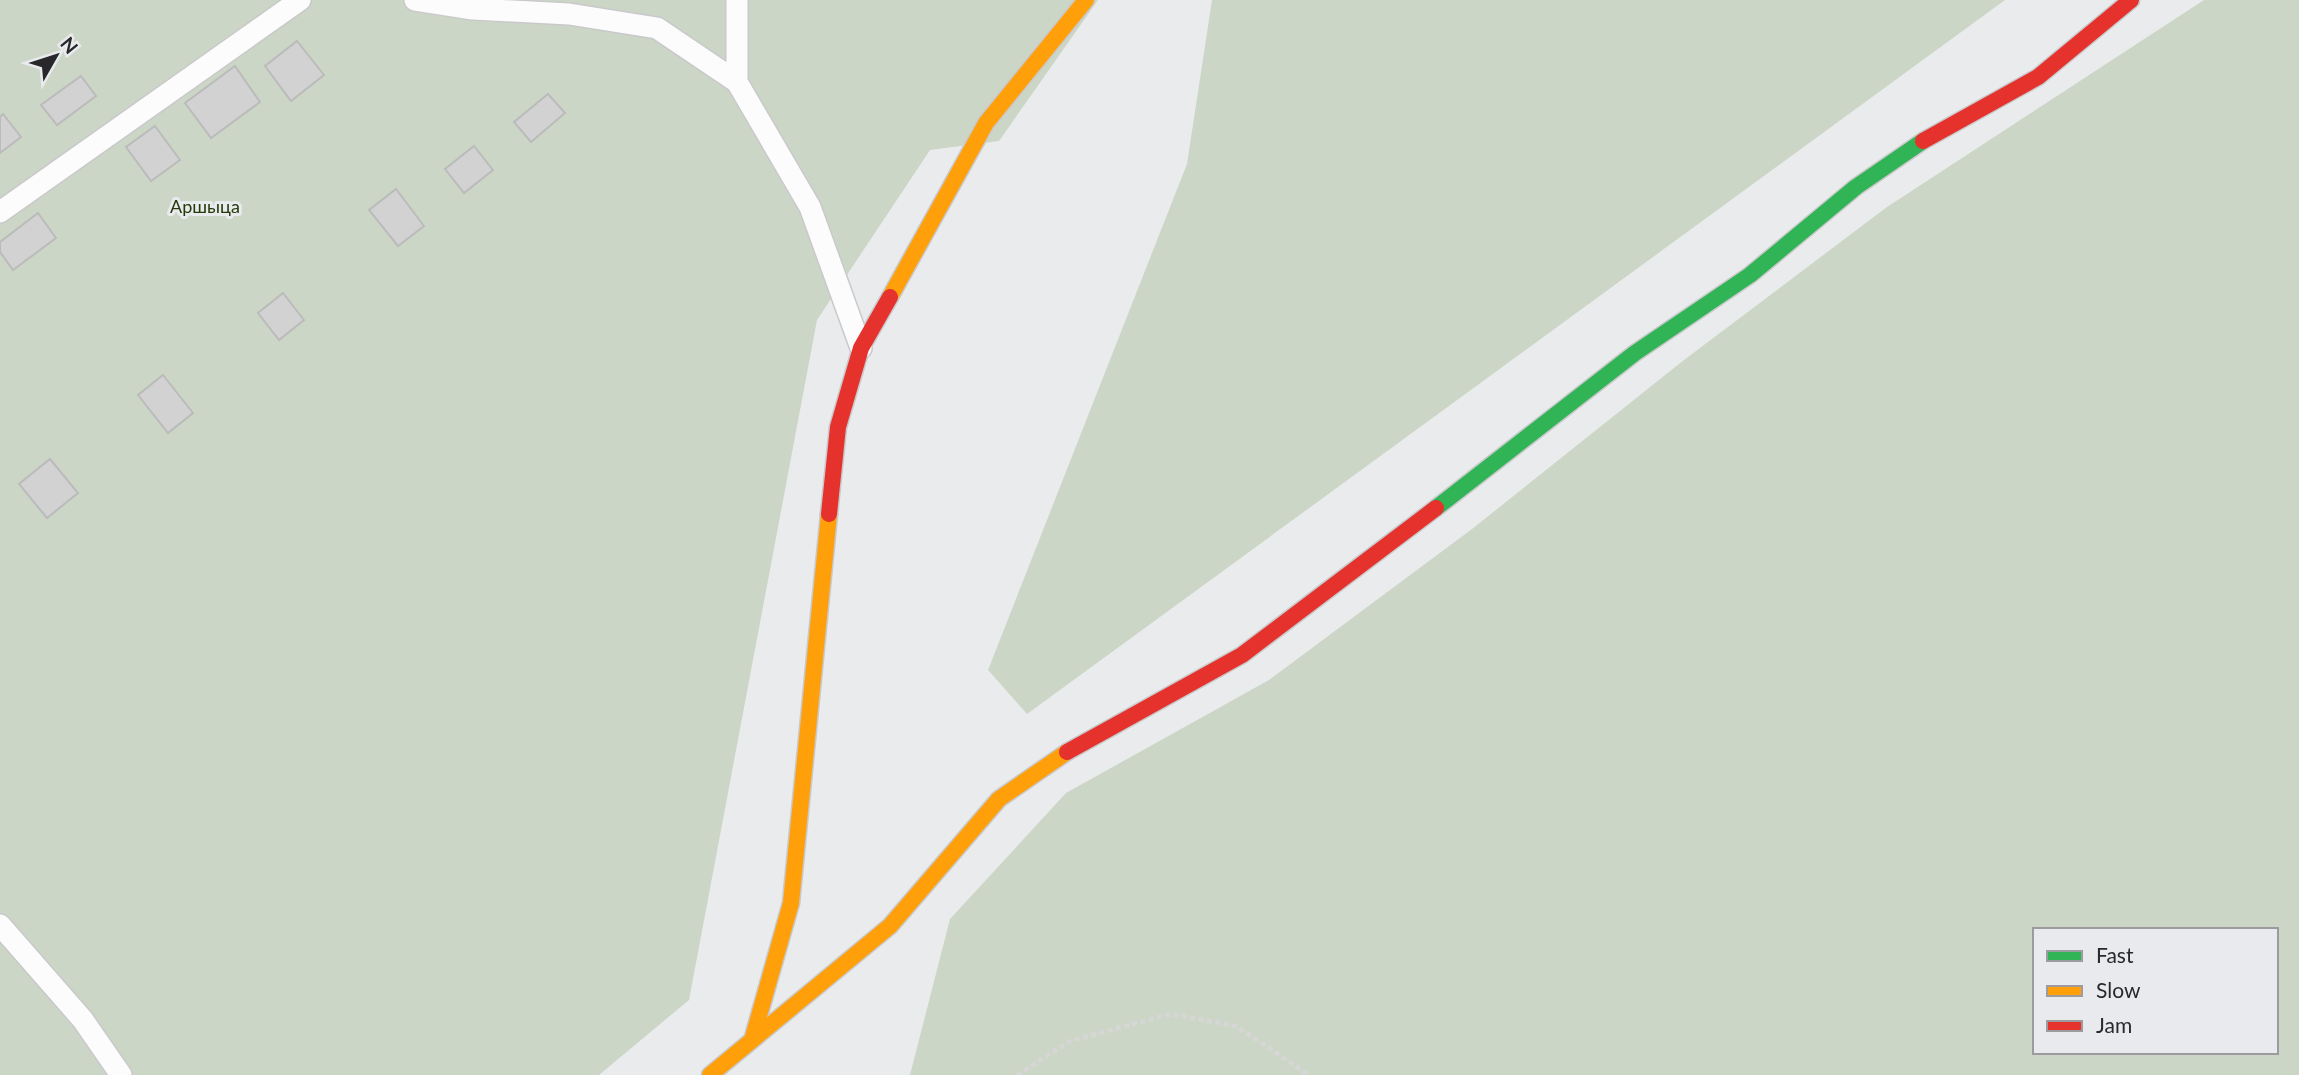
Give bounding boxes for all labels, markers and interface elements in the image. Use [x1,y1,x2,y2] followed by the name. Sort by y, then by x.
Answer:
[21,21,91,91] north arrow
[56,32,83,58] text: N
[170,195,240,217] park label: Аршыца
[2033,928,2278,1054] legend
[2096,942,2134,967] text: Fast
[2096,977,2141,1002] text: Slow
[2096,1012,2132,1037] text: Jam

